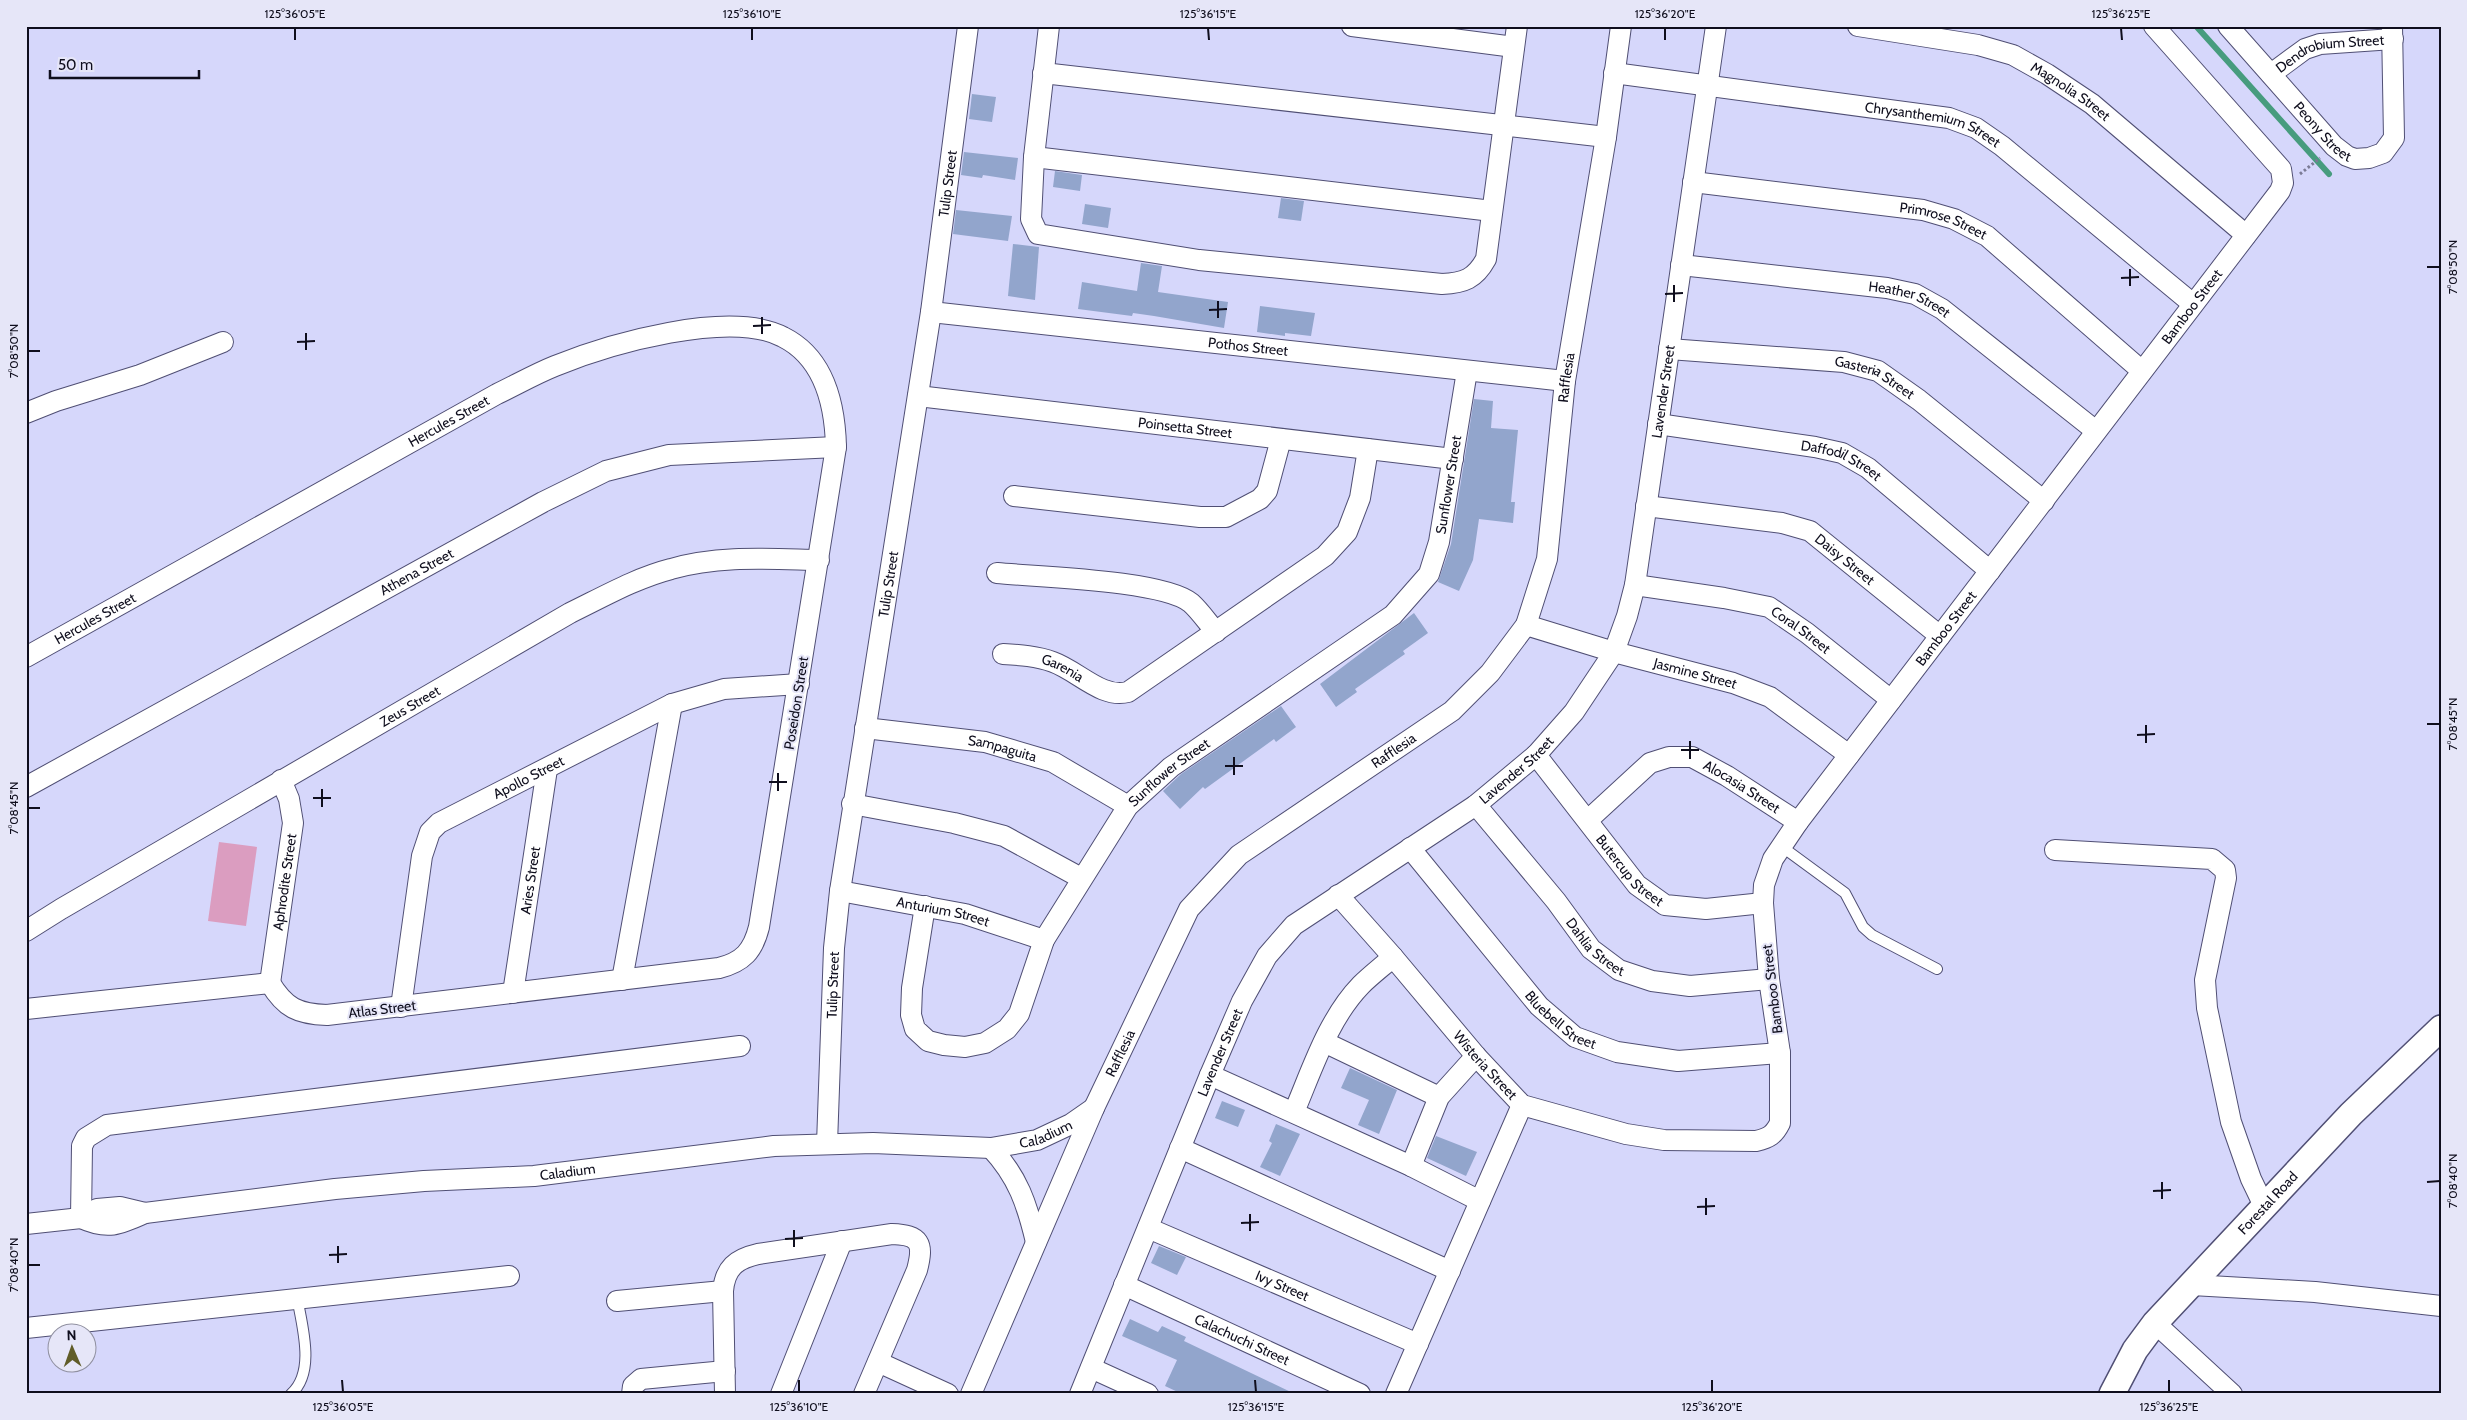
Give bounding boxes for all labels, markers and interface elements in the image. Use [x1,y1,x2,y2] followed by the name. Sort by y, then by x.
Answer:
[265,6,326,21] text: 125°36'05"E
[723,6,782,21] text: 125°36'10"E
[1180,6,1237,21] text: 125°36'15"E
[1635,6,1696,21] text: 125°36'20"E
[2092,6,2151,21] text: 125°36'25"E
[2272,31,2385,77] street label: Dendrobium Street
[50,48,199,80] scale bar
[58,56,93,74] text: 50 m
[2028,58,2114,125] street label: Magnolia Street
[1864,98,2004,151] street label: Chrysanthemium Street
[2290,98,2354,166] street label: Peony Street
[934,149,961,218] street label: Tulip Street
[1899,198,1990,244] street label: Primrose Street
[2445,240,2460,294] text: 7°08'50"N
[2157,265,2226,348] street label: Bamboo Street
[1868,277,1954,321] street label: Heather Street
[6,324,21,378] text: 7°08'50"N
[1207,333,1289,360] street label: Pothos Street
[1647,344,1679,439] street label: Lavender Street
[1554,351,1579,403] street label: Rafflesia
[1834,352,1918,403] street label: Gasteria Street
[405,391,493,451] street label: Hercules Street
[1137,413,1233,442] street label: Poinsetta Street
[1431,434,1465,535] street label: Sunflower Street
[1800,436,1886,485] street label: Daffodil Street
[1811,530,1879,589] street label: Daisy Street
[377,544,457,599] street label: Athena Street
[874,550,902,619] street label: Tulip Street
[1912,587,1980,670] street label: Bamboo Street
[51,589,139,648] street label: Hercules Street
[1767,602,1835,658] street label: Coral Street
[1040,650,1088,686] street label: Garenia
[1651,653,1740,693] street label: Jasmine Street
[780,655,812,751] street label: Poseidon Street
[377,681,444,731] street label: Zeus Street
[2445,698,2460,750] text: 7°08'45"N
[1368,729,1420,772] street label: Rafflesia
[967,731,1039,766] street label: Sampaguita
[1475,732,1558,808] street label: Lavender Street
[1124,734,1213,810] street label: Sunflower Street
[490,752,567,803] street label: Apollo Street
[1700,756,1784,817] street label: Alocasia Street
[6,782,21,834] text: 7°08'45"N
[1592,831,1667,910] street label: Butercup Street
[269,832,300,932] street label: Aphrodite Street
[516,845,544,915] street label: Aries Street
[895,893,992,931] street label: Anturium Street
[1562,914,1627,980] street label: Dahlia Street
[1758,943,1786,1035] street label: Bamboo Street
[822,951,843,1019] street label: Tulip Street
[1521,987,1599,1053] street label: Bluebell Street
[347,996,417,1022] street label: Atlas Street
[1193,1006,1247,1099] street label: Lavender Street
[1101,1026,1139,1080] street label: Rafflesia
[1449,1027,1521,1104] street label: Wisteria Street
[1018,1116,1075,1152] street label: Caladium
[2445,1154,2460,1208] text: 7°08'40"N
[539,1159,596,1184] street label: Caladium
[2234,1168,2302,1238] street label: Forestal Road
[6,1238,21,1292] text: 7°08'40"N
[1253,1266,1312,1305] street label: Ivy Street
[1192,1310,1293,1369] street label: Calachuchi Street
[48,1322,98,1372] north arrow
[66,1326,77,1344] text: N
[313,1399,374,1414] text: 125°36'05"E
[770,1399,829,1414] text: 125°36'10"E
[1228,1399,1285,1414] text: 125°36'15"E
[1682,1399,1743,1414] text: 125°36'20"E
[2140,1399,2199,1414] text: 125°36'25"E

